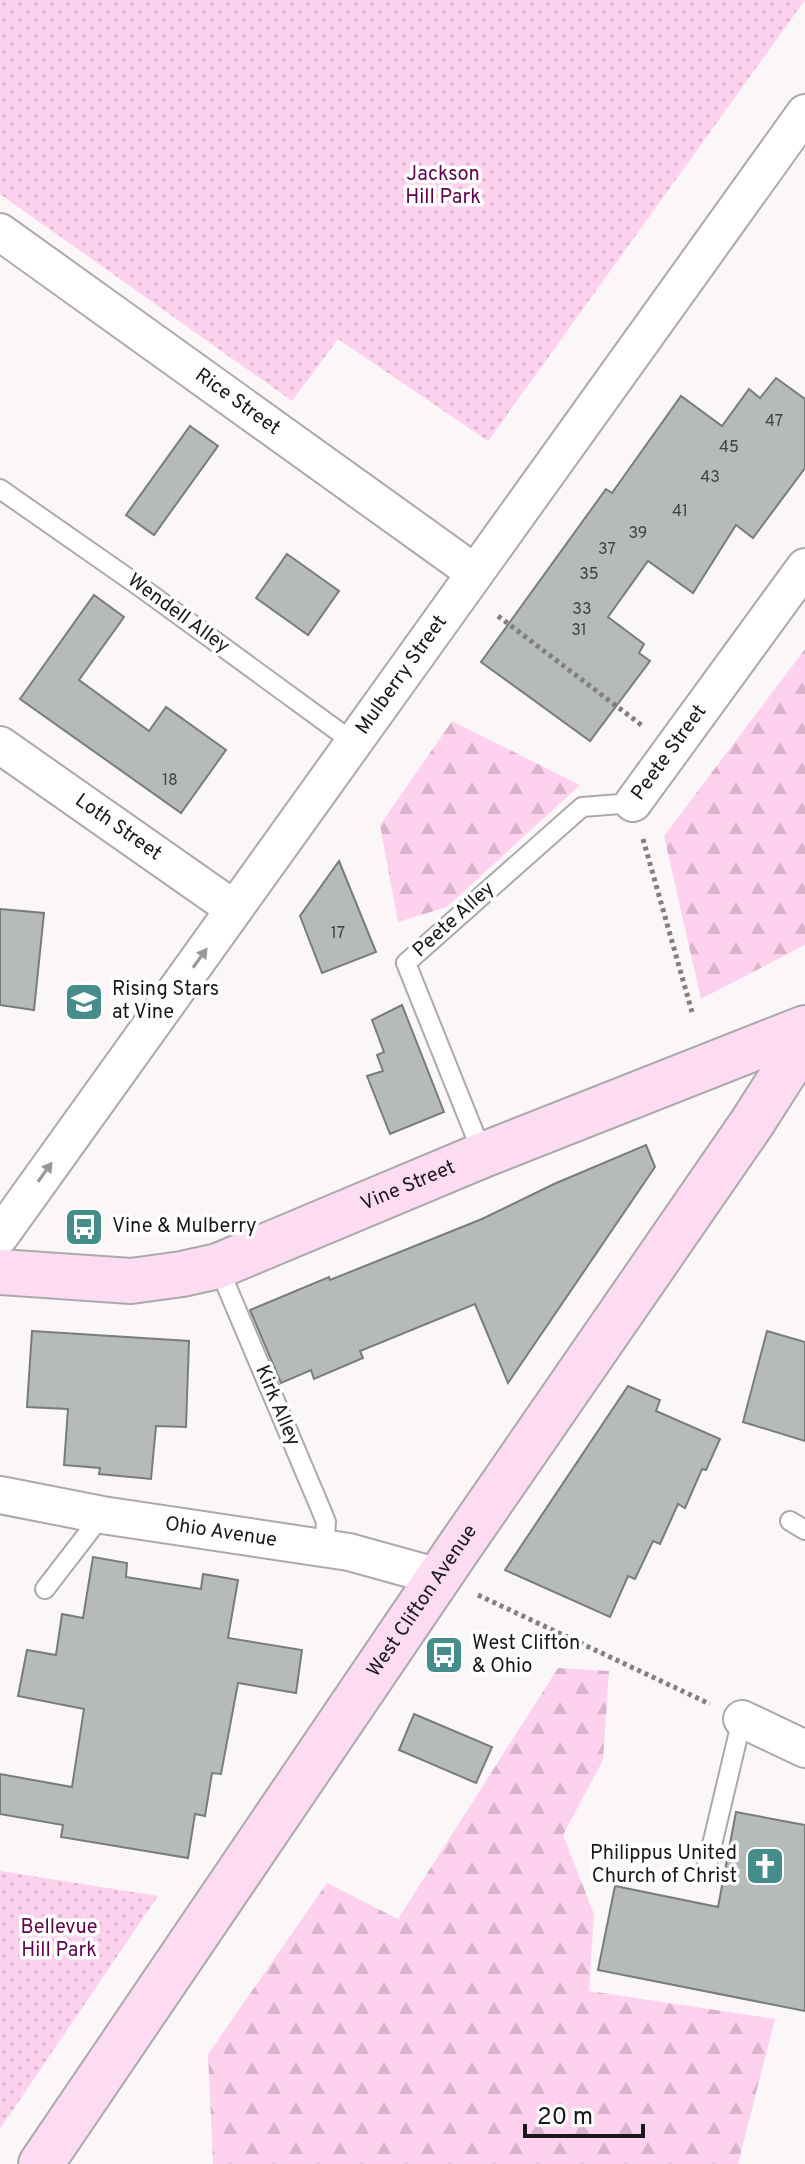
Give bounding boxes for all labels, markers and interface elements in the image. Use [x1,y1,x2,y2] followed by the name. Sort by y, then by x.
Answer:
[405,162,481,211] park label: Jackson Hill Park
[189,363,285,442] street label: Rice Street
[765,412,783,432] house number: 47
[719,438,739,458] house number: 45
[700,468,720,488] house number: 43
[672,502,688,522] house number: 41
[629,524,647,544] house number: 39
[598,540,616,560] house number: 37
[579,565,599,585] house number: 35
[122,568,234,660] street label: Wendell Alley
[572,600,592,620] house number: 33
[350,610,454,740] street label: Mulberry Street
[571,621,587,641] house number: 31
[626,700,713,806] street label: Peete Street
[162,771,178,791] house number: 18
[69,788,166,867] street label: Loth Street
[408,876,500,964] street label: Peete Alley
[331,924,345,944] house number: 17
[192,947,208,969] one-way arrow
[112,977,219,1026] place label: Rising Stars at Vine
[63,981,105,1023] school or university icon: Rising Stars at Vine
[357,1155,460,1218] street label: Vine Street
[37,1162,53,1183] one-way arrow
[63,1206,105,1248] bus stop icon: Vine & Mulberry
[112,1214,257,1240] place label: Vine & Mulberry
[248,1362,306,1450] street label: Kirk Alley
[163,1512,279,1554] street label: Ohio Avenue
[362,1520,484,1683] street label: West Clifton Avenue
[472,1631,580,1680] place label: West Clifton & Ohio
[423,1634,465,1676] bus stop icon: West Clifton & Ohio
[590,1841,737,1890] place label: Philippus United Church of Christ
[744,1845,786,1887] church icon: Philippus United Church of Christ
[20,1915,98,1964] park label: Bellevue Hill Park
[525,2088,643,2138] scale bar
[537,2103,593,2133] text: 20 m

